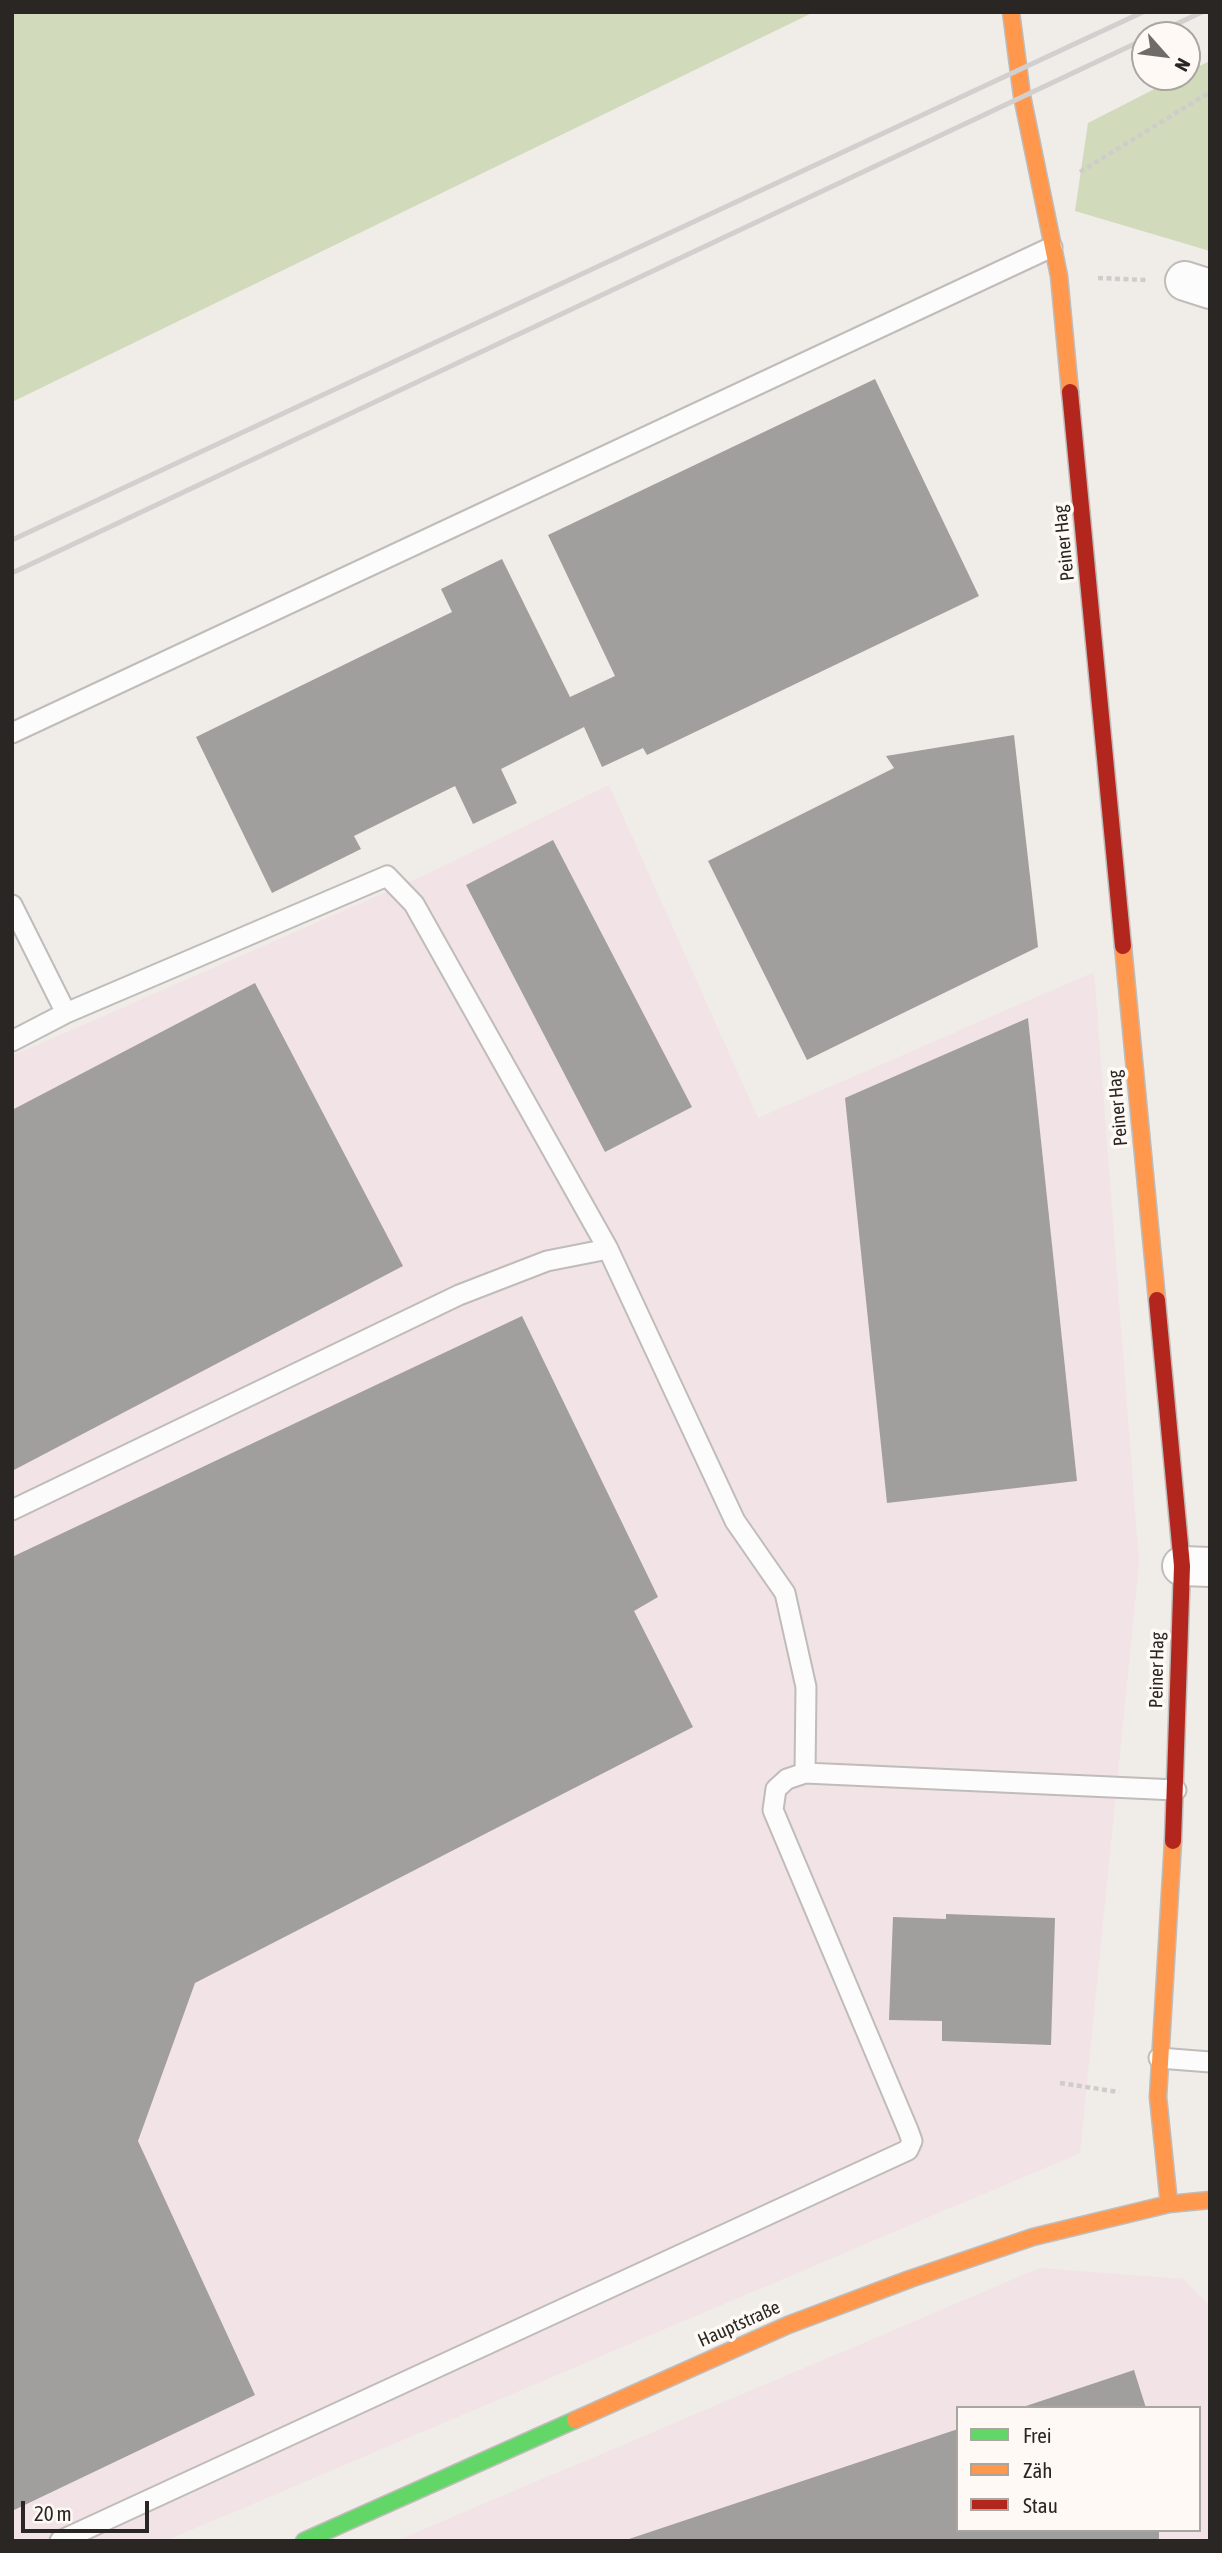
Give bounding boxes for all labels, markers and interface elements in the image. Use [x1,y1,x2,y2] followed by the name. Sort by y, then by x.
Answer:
[1131,21,1201,91] north arrow
[1170,55,1195,75] text: N
[1049,504,1079,582] street label: Peiner Hag
[1103,1069,1133,1147] street label: Peiner Hag
[1145,1632,1169,1708] street label: Peiner Hag
[694,2296,784,2352] street label: Hauptstraße
[956,2406,1201,2532] legend
[1023,2423,1052,2447] text: Frei
[1023,2458,1052,2482] text: Zäh
[24,2486,152,2530] scale bar
[1023,2493,1058,2517] text: Stau
[34,2501,72,2525] text: 20 m

